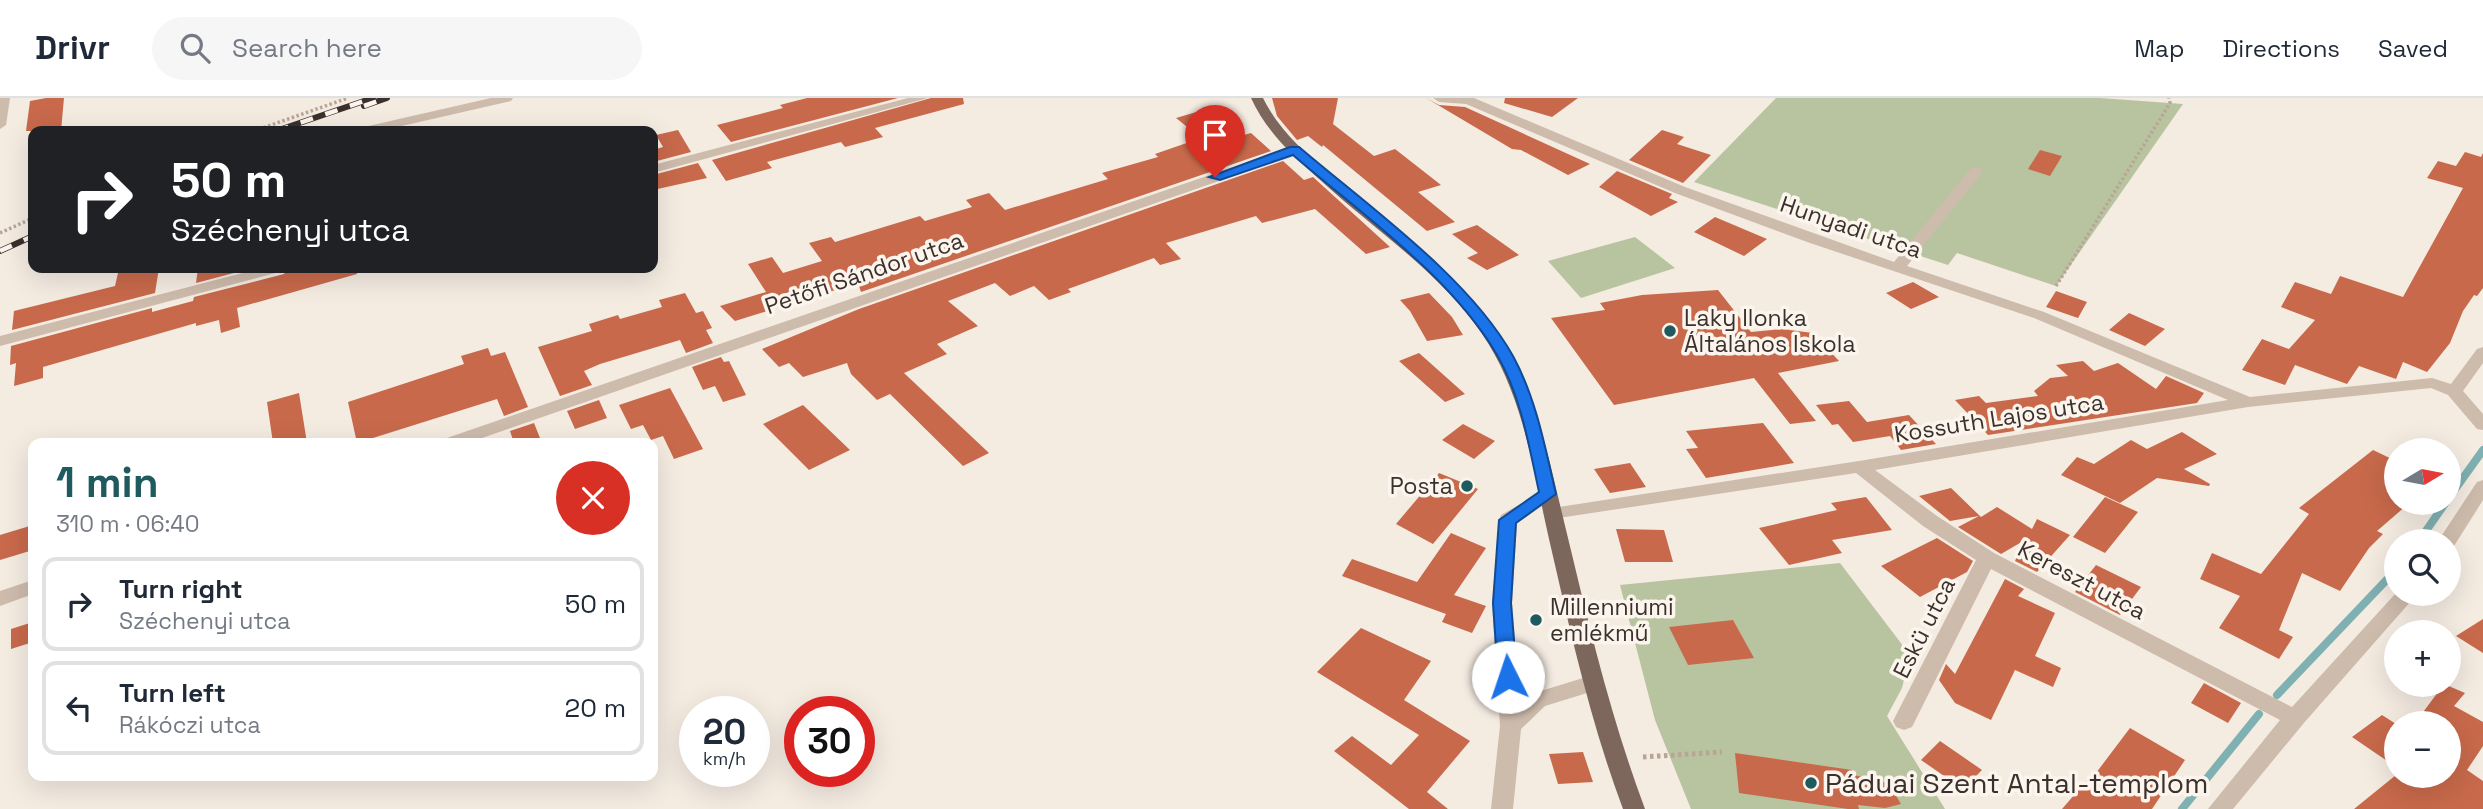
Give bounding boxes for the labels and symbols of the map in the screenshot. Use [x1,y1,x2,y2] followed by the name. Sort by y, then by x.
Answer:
[1185,105,1245,177] pin
[1776,189,1926,265] street label: Hunyadi utca
[761,225,967,321] street label: Petőfi Sándor utca
[1684,303,1856,359] place label: Laky Ilonka Általános Iskola
[1662,323,1678,339] marker: Laky Ilonka Általános Iskola
[1892,387,2106,449] street label: Kossuth Lajos utca
[2384,438,2460,514] north arrow
[1390,471,1453,501] place label: Posta
[1459,478,1475,494] marker: Posta
[2013,534,2151,626] street label: Kereszt utca
[1886,573,1962,683] street label: Eskü utca
[1550,592,1674,648] place label: Millenniumi emlékmű
[1528,612,1544,628] marker: Millenniumi emlékmű
[1471,640,1545,714] position arrow
[784,696,875,787] speed limit sign: 30
[1825,765,2208,801] place label: Páduai Szent Antal-templom
[1803,775,1819,791] marker: Páduai Szent Antal-templom

